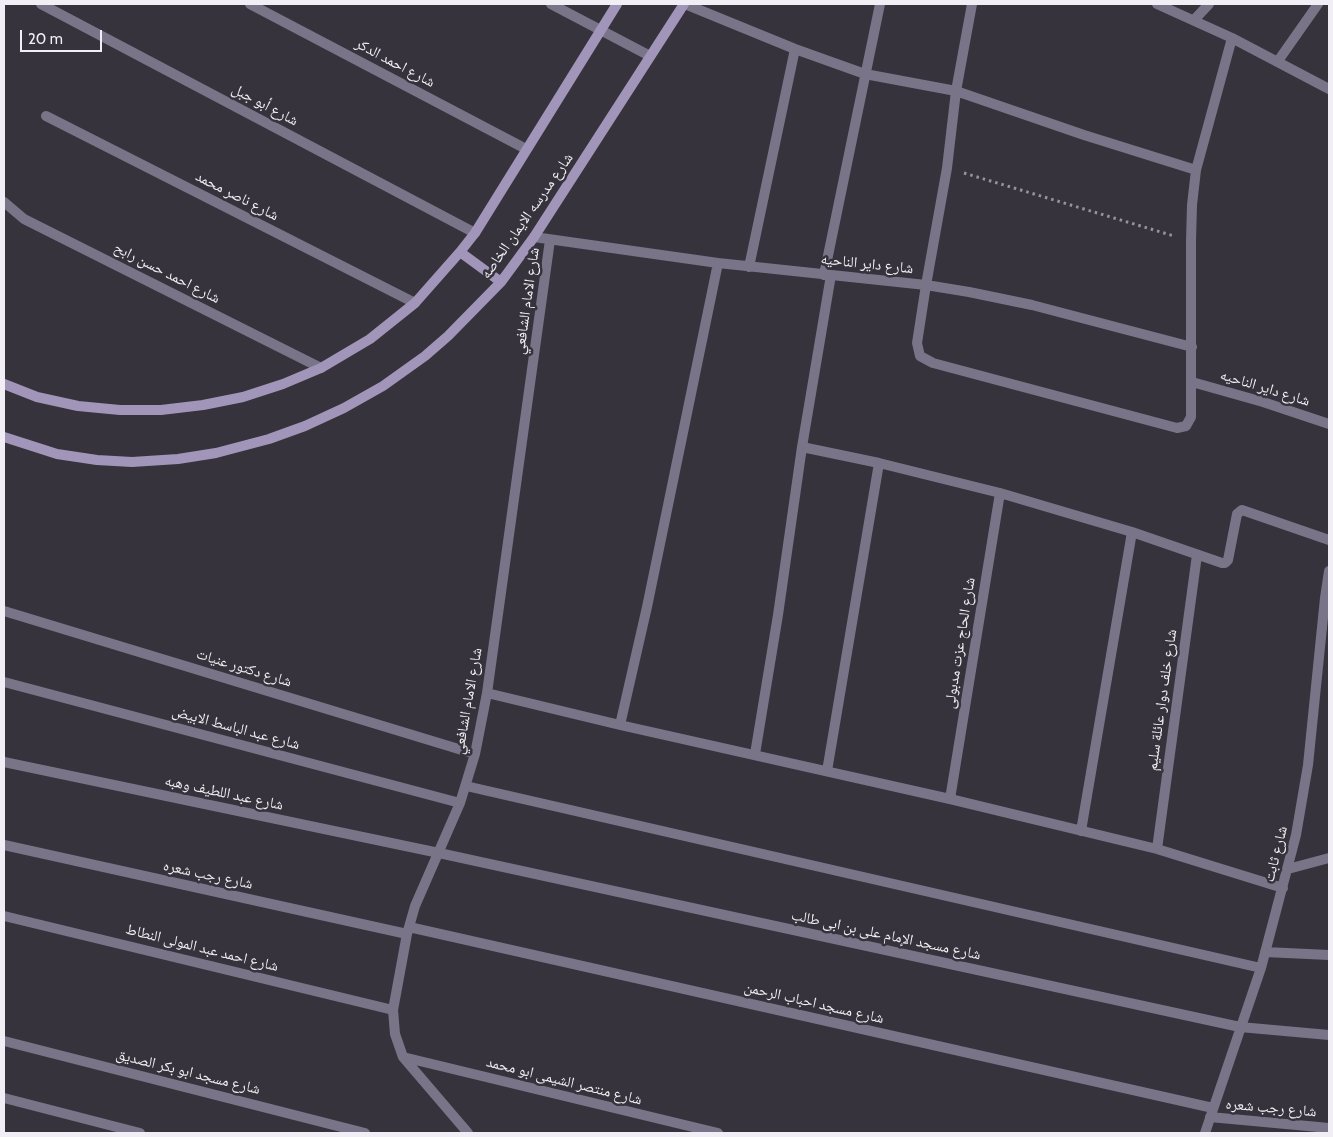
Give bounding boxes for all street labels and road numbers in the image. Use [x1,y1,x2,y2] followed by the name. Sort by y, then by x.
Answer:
[352,34,438,92] street label: شارع احمد الدكر
[229,80,301,130] street label: شارع أبو جبل
[477,150,577,282] street label: شارع مدرسه الايمان الخاصه
[192,167,282,225] street label: شارع ناصر محمد
[111,238,223,308] street label: شارع احمد حسن رابح
[511,246,543,356] street label: شارع الامام الشافعي
[820,250,914,278] street label: شارع داير الناحيه
[1218,366,1312,410] street label: شارع داير الناحيه
[941,576,979,710] street label: شارع الحاج عزت مدبولى
[1143,628,1181,772] street label: شارع خلف دوار عائلة سليم
[194,645,294,691] street label: شارع دكتور عنيات
[450,646,486,756] street label: شارع الامام الشافعي
[170,702,302,754] street label: شارع عبد الباسط الابيض
[163,772,285,814] street label: شارع عبد اللطيف وهبه
[1260,824,1292,884] street label: شارع ثابت
[162,857,254,893] street label: شارع رجب شعره
[789,906,983,964] street label: شارع مسجد الإمام على بن ابى طالب
[124,920,280,976] street label: شارع احمد عبد المولى النطاط
[742,978,886,1028] street label: شارع مسجد احباب الرحمن
[114,1045,262,1099] street label: شارع مسجد ابو بكر الصديق
[484,1053,644,1109] street label: شارع منتصر الشيمى ابو محمد
[1225,1095,1317,1121] street label: شارع رجب شعره

